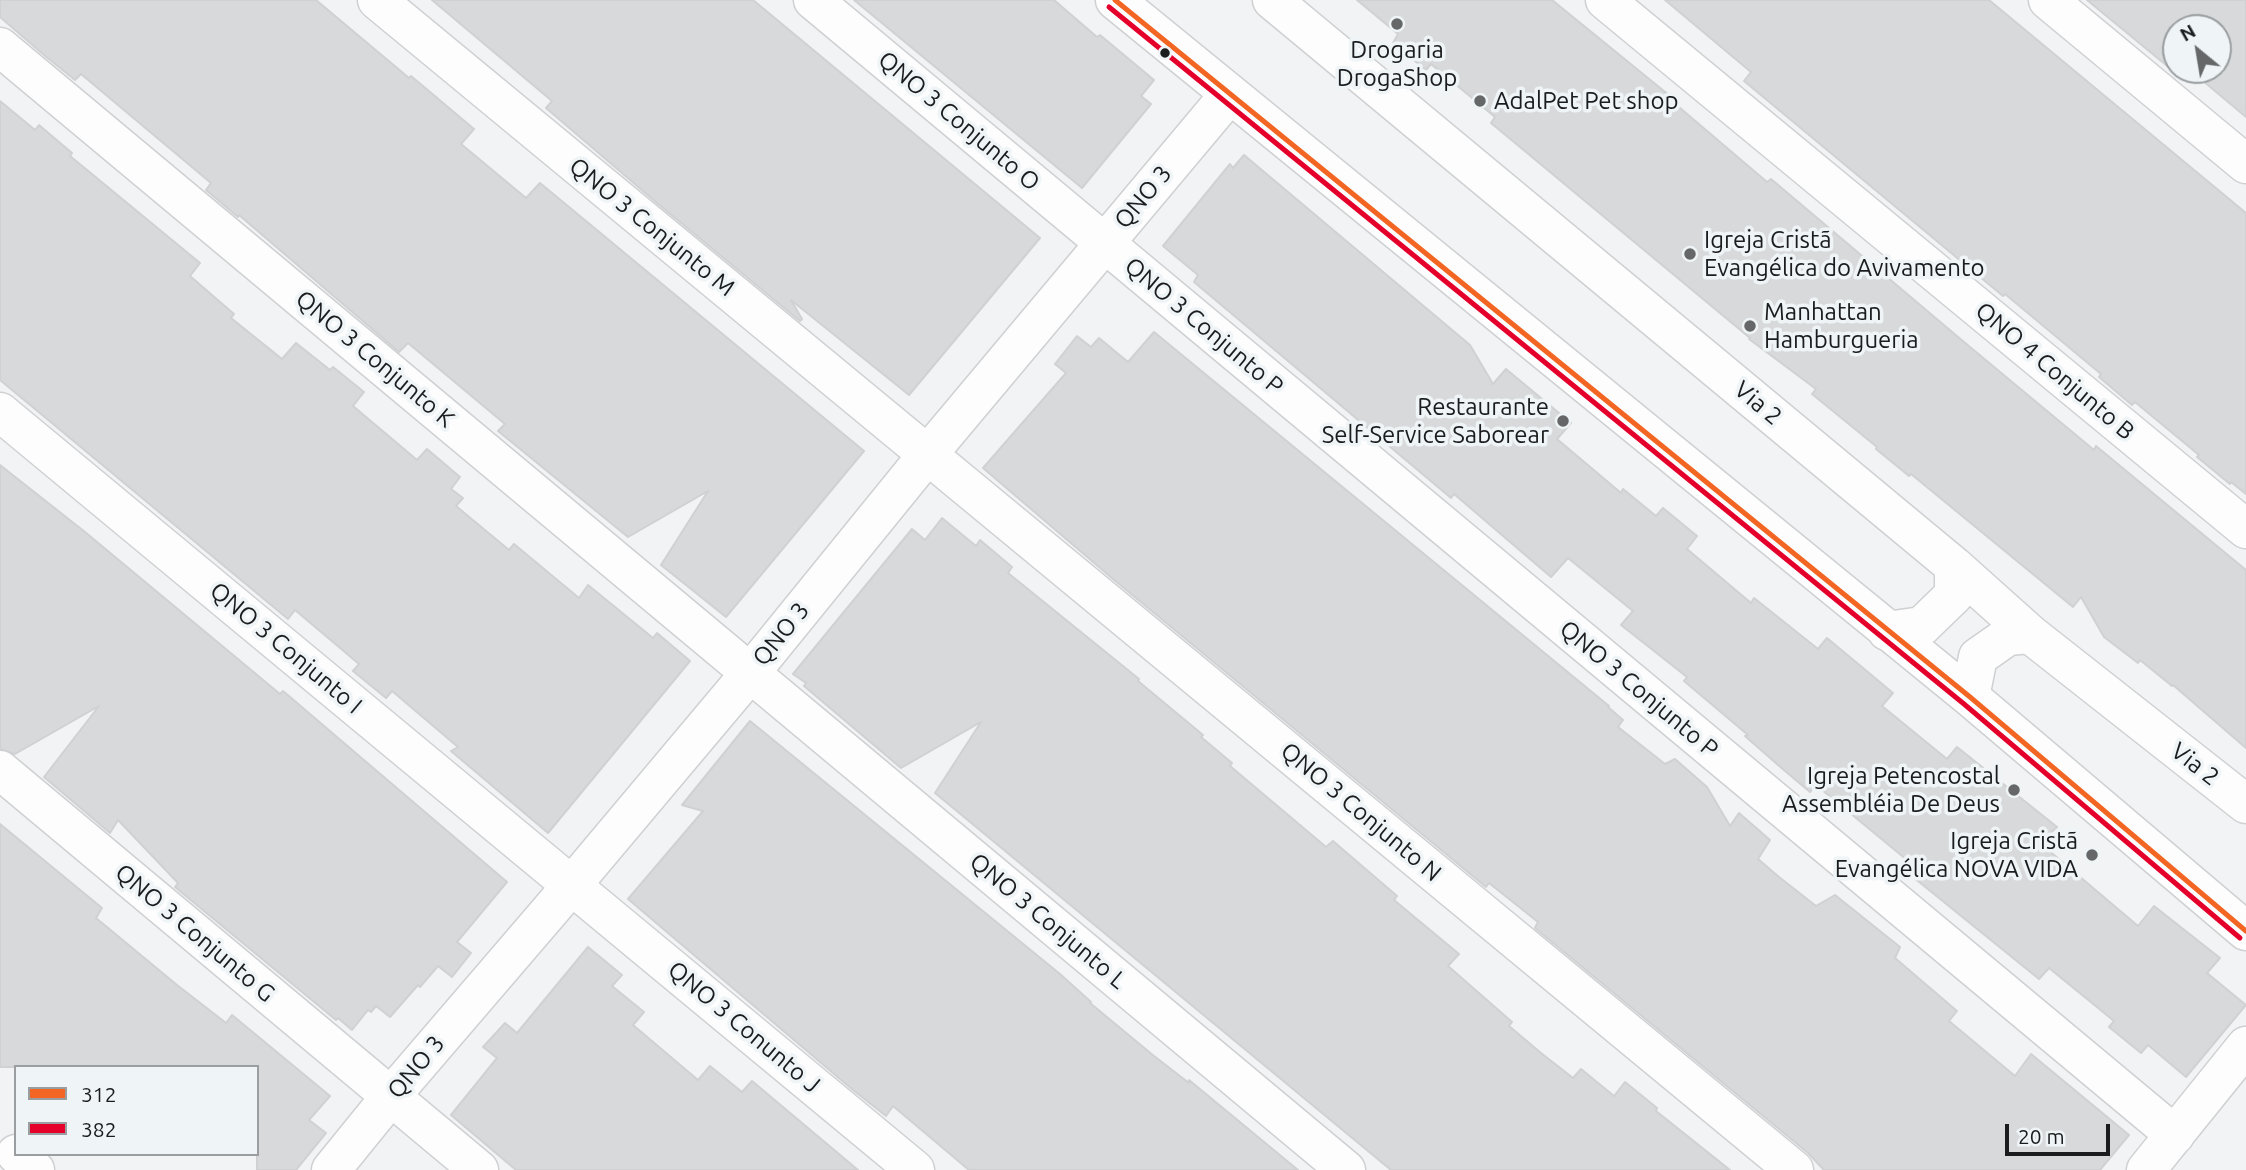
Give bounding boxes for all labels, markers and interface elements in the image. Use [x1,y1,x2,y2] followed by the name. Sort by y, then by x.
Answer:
[2162,14,2232,84] north arrow
[1389,16,1405,32] marker: Drogaria DrogaShop
[2176,19,2199,46] text: N
[1337,36,1457,92] place label: Drogaria DrogaShop
[872,45,1046,197] street label: QNO 3 Conjunto O
[1158,46,1172,60] unlabelled marker
[1494,87,1679,115] place label: AdalPet Pet shop
[1472,93,1488,109] marker: AdalPet Pet shop
[564,152,740,302] street label: QNO 3 Conjunto M
[1108,160,1178,234] street label: QNO 3
[1704,226,1984,282] place label: Igreja Cristã Evangélica do Avivamento
[1682,246,1698,262] marker: Igreja Cristã Evangélica do Avivamento
[1119,251,1289,401] street label: QNO 3 Conjunto P
[290,284,460,434] street label: QNO 3 Conjunto K
[1970,296,2140,446] street label: QNO 4 Conjunto B
[1764,298,1919,354] place label: Manhattan Hamburgueria
[1742,318,1758,334] marker: Manhattan Hamburgueria
[1728,375,1788,431] street label: Via 2
[1322,393,1549,449] place label: Restaurante Self-Service Saborear
[1555,413,1571,429] marker: Restaurante Self-Service Saborear
[204,576,368,720] street label: QNO 3 Conjunto I
[747,596,815,672] street label: QNO 3
[1554,614,1724,764] street label: QNO 3 Conjunto P
[1275,736,1447,888] street label: QNO 3 Conjunto N
[2165,736,2225,792] street label: Via 2
[1782,762,2000,818] place label: Igreja Petencostal Assembléia De Deus
[2006,782,2022,798] marker: Igreja Petencostal Assembléia De Deus
[1835,827,2078,883] place label: Igreja Cristã Evangélica NOVA VIDA
[964,847,1132,995] street label: QNO 3 Conjunto L
[2084,847,2100,863] marker: Igreja Cristã Evangélica NOVA VIDA
[109,858,281,1008] street label: QNO 3 Conjunto G
[662,955,826,1099] street label: QNO 3 Conunto J
[381,1030,451,1104] street label: QNO 3
[14,1065,259,1156] legend
[81,1082,117,1106] text: 312
[2008,1110,2113,1154] scale bar
[81,1117,117,1141] text: 382
[2018,1124,2065,1148] text: 20 m

